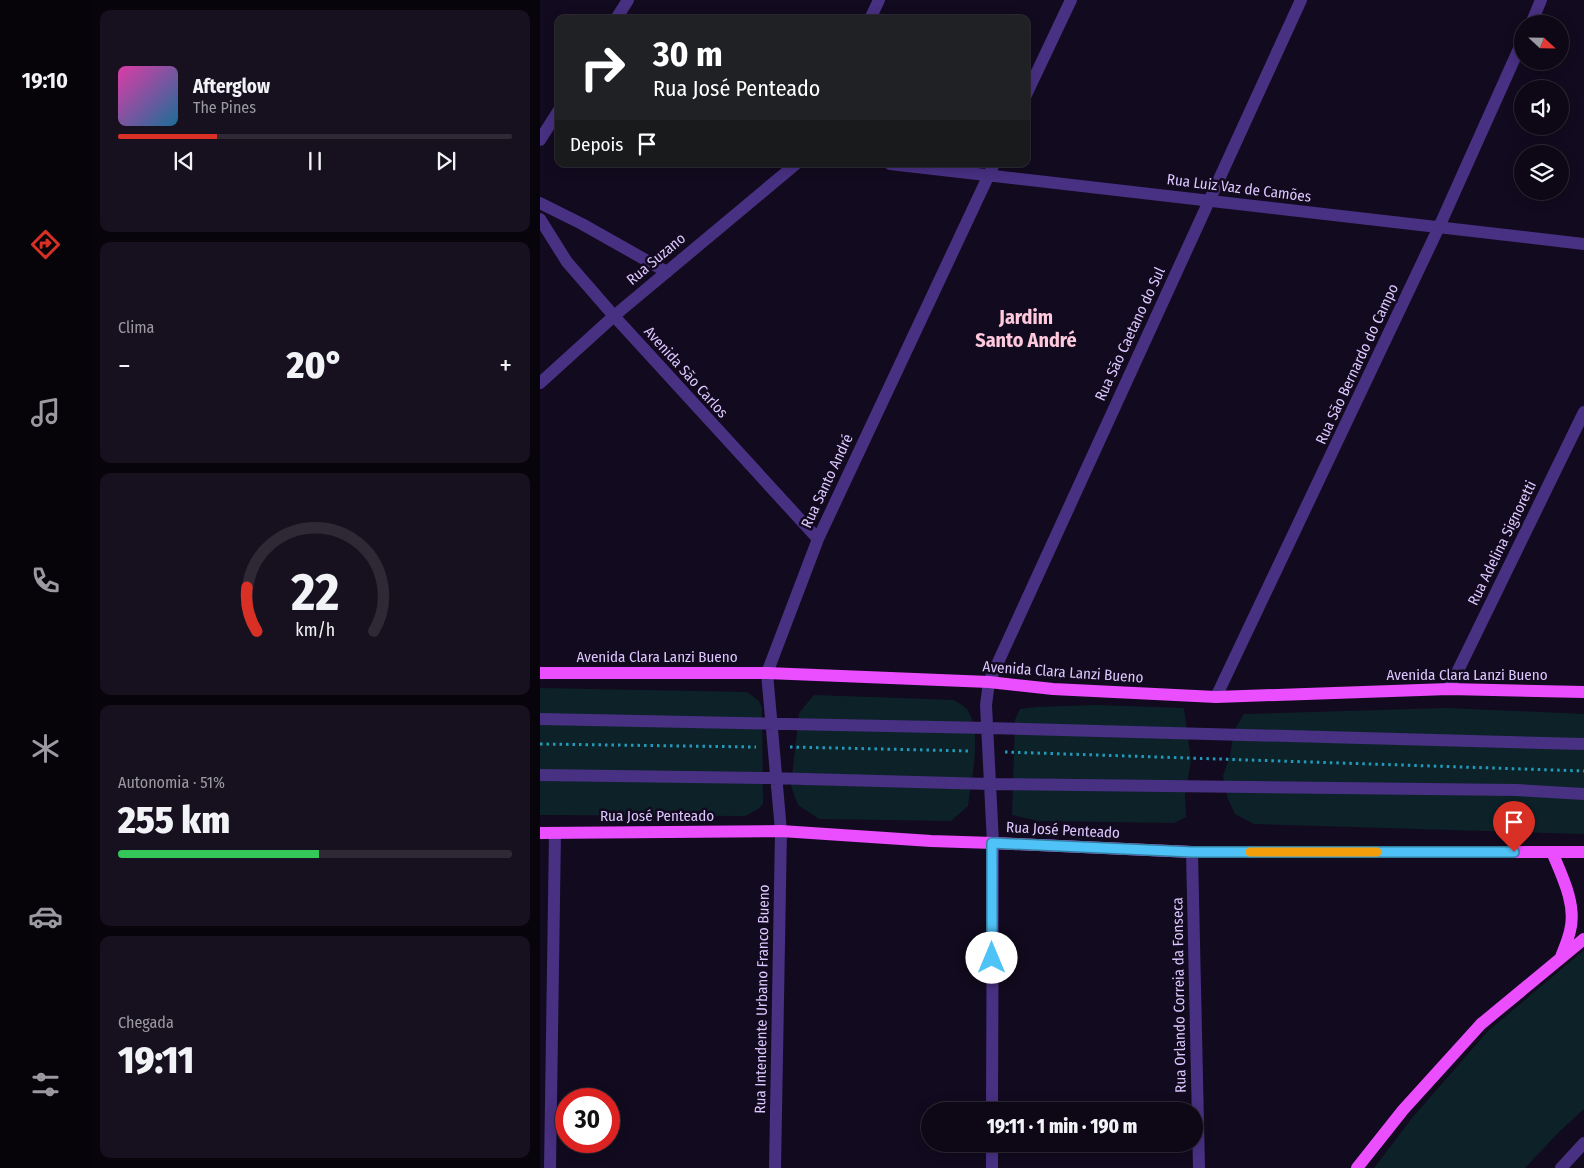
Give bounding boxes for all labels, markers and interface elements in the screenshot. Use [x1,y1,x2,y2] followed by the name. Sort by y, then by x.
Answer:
[1514,15,1569,70] north arrow
[1514,15,1569,200] map controls
[653,33,723,75] text: 30 m
[570,35,635,100] icon: right
[22,67,68,94] text: 19:10
[193,75,270,98] text: Afterglow
[653,75,820,102] text: Rua José Penteado
[1514,80,1569,135] button: sound
[193,98,256,117] text: The Pines
[633,130,661,158] icon: arrive
[570,133,623,156] text: Depois
[1514,145,1569,200] button: layers
[170,147,198,175] icon: previous
[301,147,329,175] icon: pause
[432,147,460,175] icon: next
[1166,170,1312,206] street label: Rua Luiz Vaz de Camões
[28,227,63,262] icon: directions
[623,229,689,289] street label: Rua Suzano
[1091,264,1169,404] street label: Rua São Caetano do Sul
[1312,281,1402,447] street label: Rua São Bernardo do Campo
[975,305,1077,352] district label: Jardim Santo André
[118,318,154,337] text: Clima
[640,323,732,421] street label: Avenida São Carlos
[287,342,343,388] text: 20°
[118,349,131,382] text: −
[499,349,512,382] text: +
[28,395,63,430] icon: music
[797,431,857,531] street label: Rua Santo André
[1464,478,1540,608] street label: Rua Adelina Signoretti
[290,561,339,624] text: 22
[28,563,63,598] icon: phone
[295,619,335,641] text: km/h
[576,648,738,666] street label: Avenida Clara Lanzi Bueno
[982,657,1144,687] street label: Avenida Clara Lanzi Bueno
[1386,666,1548,684] street label: Avenida Clara Lanzi Bueno
[28,731,63,766] icon: climate
[118,773,225,792] text: Autonomia · 51%
[118,797,230,843] text: 255 km
[1493,801,1535,852] pin
[600,807,714,825] street label: Rua José Penteado
[1500,808,1528,836] icon: arrive
[1006,818,1121,842] street label: Rua José Penteado
[751,884,773,1114] street label: Rua Intendente Urbano Franco Bueno
[1168,897,1190,1093] street label: Rua Orlando Correia da Fonseca
[28,899,63,934] icon: car
[965,931,1017,983] position arrow
[118,1013,174,1032] text: Chegada
[118,1037,194,1083] text: 19:11
[28,1067,63,1102] icon: filters
[555,1088,620,1153] speed limit sign: 30
[987,1115,1137,1138] text: 19:11 · 1 min · 190 m

